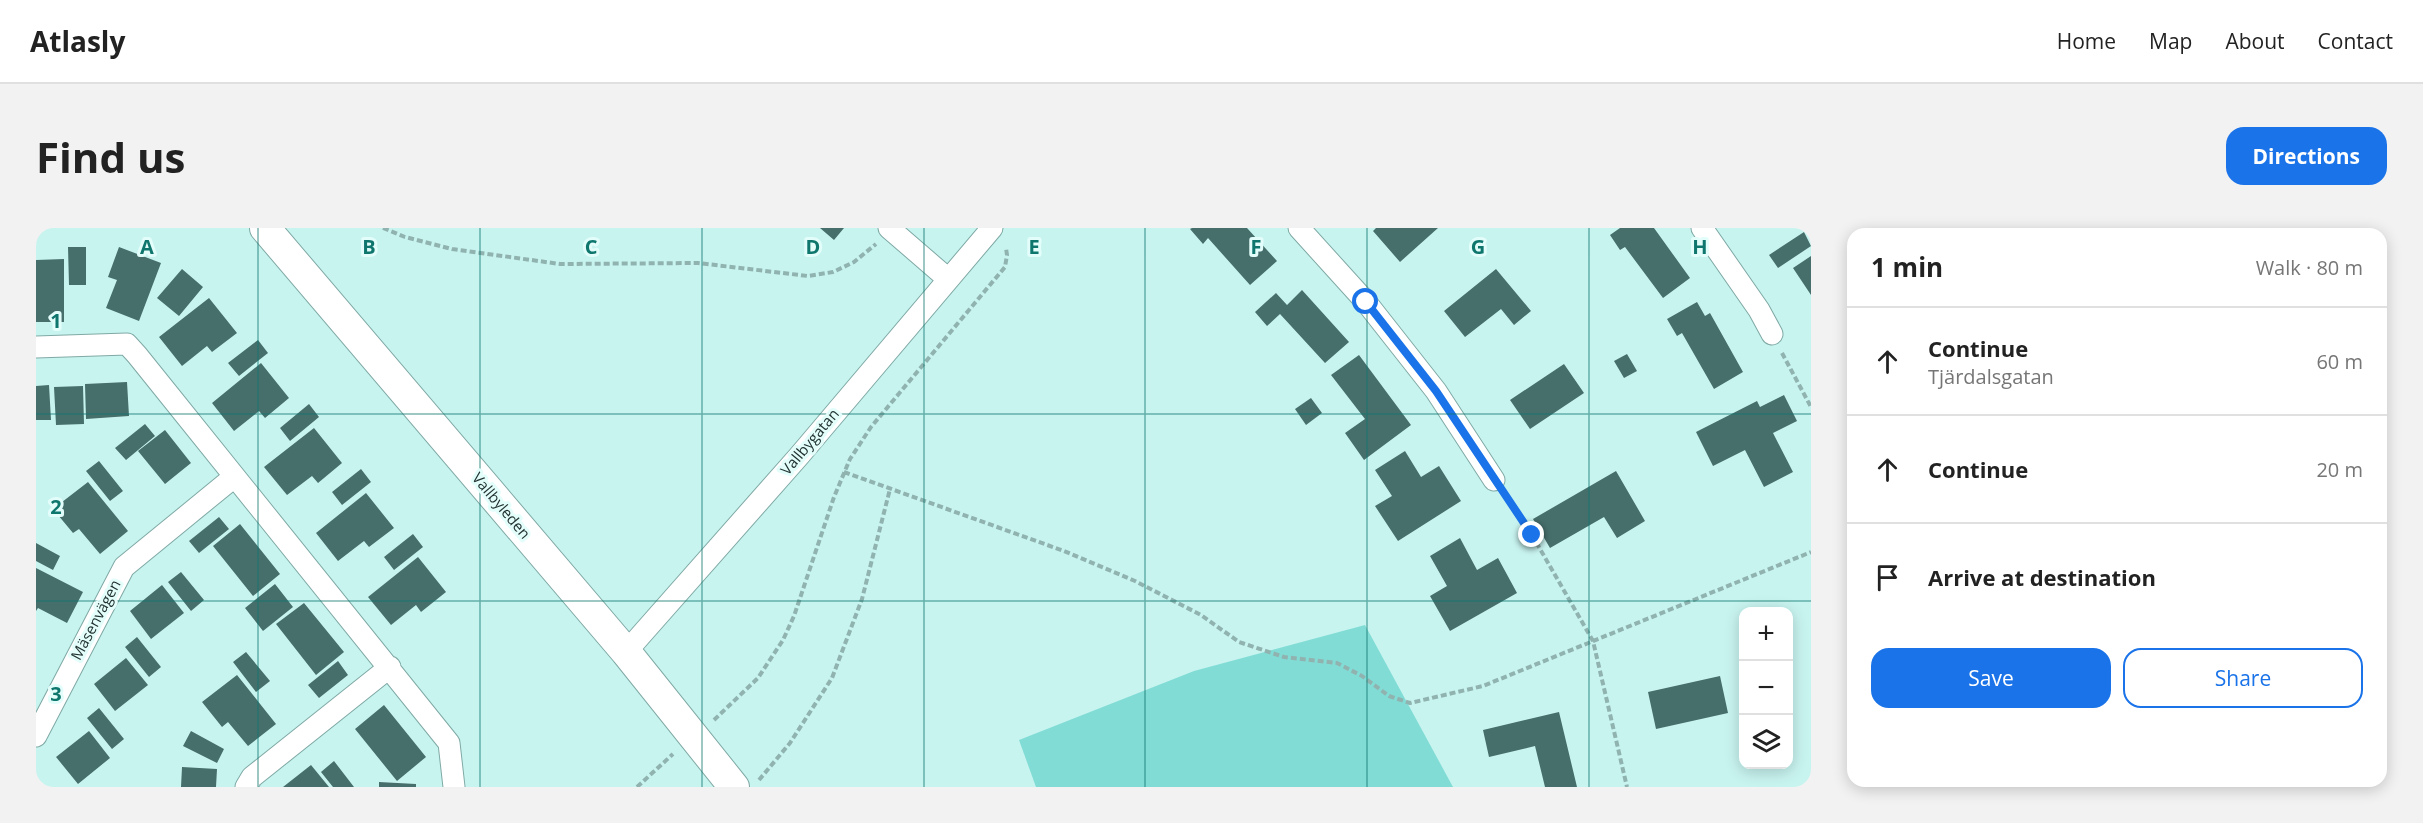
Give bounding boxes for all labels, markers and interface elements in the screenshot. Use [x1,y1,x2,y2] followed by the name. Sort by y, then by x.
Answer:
[30,22,125,60] text: Atlasly
[2057,27,2116,55] text: Home
[2149,27,2192,55] text: Map
[2225,27,2285,55] text: About
[2318,27,2393,55] text: Contact
[2226,127,2387,185] button: Directions
[36,128,185,185] text: Find us
[140,233,154,260] text: A
[362,233,376,260] text: B
[585,233,598,260] text: C
[806,233,820,260] text: D
[1028,233,1040,260] text: E
[1251,233,1261,260] text: F
[1471,233,1485,260] text: G
[1692,233,1708,260] text: H
[1871,249,1943,285] text: 1 min
[2256,254,2363,281] text: Walk · 80 m
[1352,288,1378,314] route start
[50,307,62,334] text: 1
[1928,333,2028,363] text: Continue
[1871,345,1904,378] icon: ahead
[2316,348,2363,375] text: 60 m
[1928,363,2054,390] text: Tjärdalsgatan
[776,404,843,479] street label: Vallbygatan
[1871,453,1904,486] icon: ahead
[1928,454,2028,484] text: Continue
[2316,456,2363,483] text: 20 m
[468,468,535,543] street label: Vallbyleden
[50,493,62,520] text: 2
[1518,521,1544,547] route end
[1871,561,1904,594] icon: arrive
[1928,562,2156,592] text: Arrive at destination
[66,576,125,663] street label: Mäsenvägen
[1739,607,1793,769] map controls
[1739,607,1793,661] button: +
[1871,648,2111,708] button: Save
[2123,648,2363,708] button: Share
[1739,661,1793,715] button: −
[50,680,62,707] text: 3
[1739,715,1793,769] button: layers

